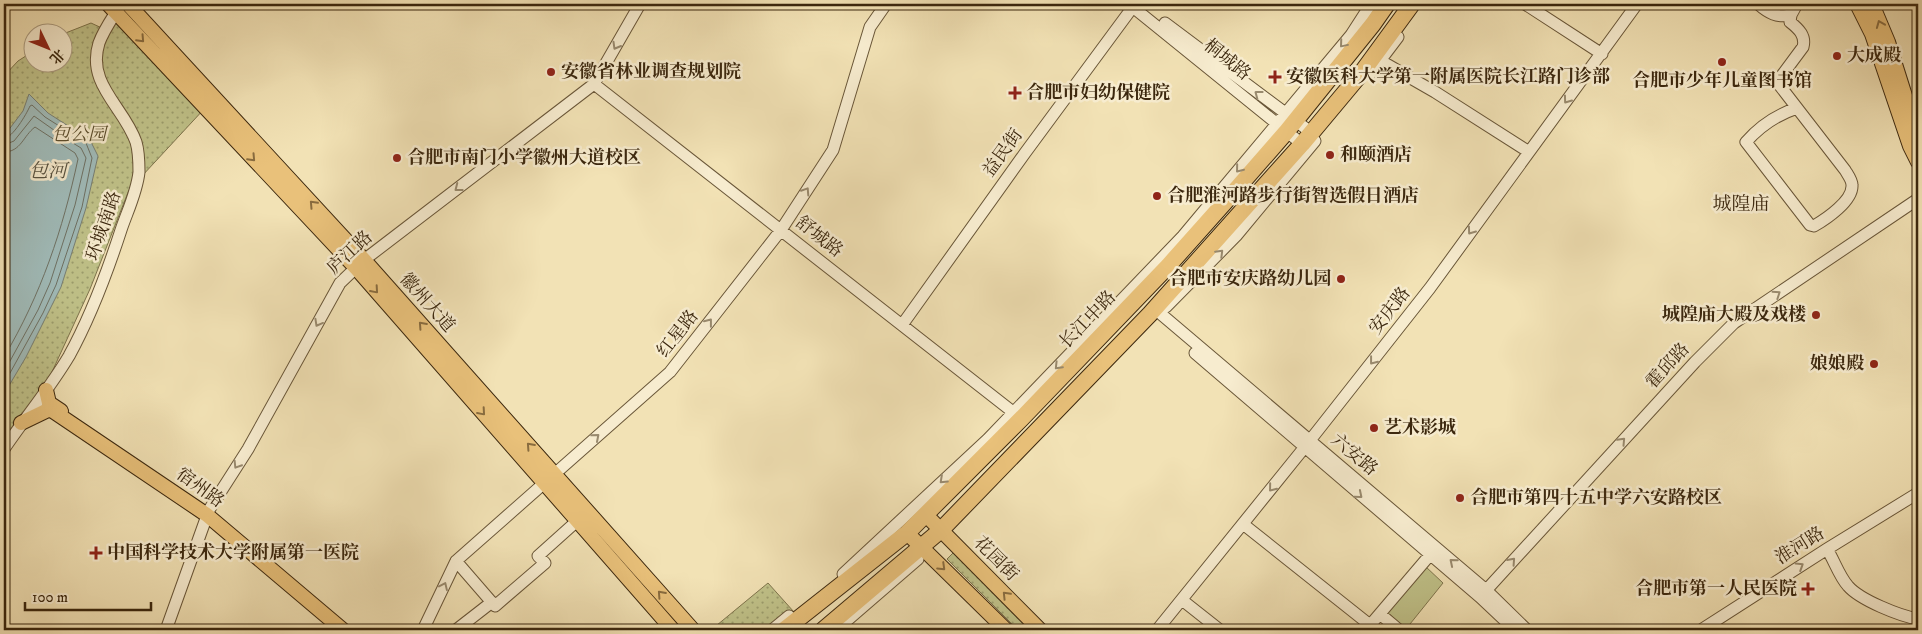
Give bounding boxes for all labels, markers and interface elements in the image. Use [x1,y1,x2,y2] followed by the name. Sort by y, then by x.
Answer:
[1876,20,1887,29] one-way arrow
[22,22,72,72] north arrow
[135,34,144,43] one-way arrow
[1199,34,1255,86] street label: 桐城路
[1341,38,1349,47] one-way arrow
[612,41,622,50] one-way arrow
[45,45,68,67] text: 北
[1847,45,1901,67] place label: 大成殿
[1831,50,1843,62] marker: 大成殿
[1716,56,1728,68] marker: 合肥市少年儿童图书馆
[561,61,741,83] place label: 安徽省林业调查规划院
[545,66,557,78] marker: 安徽省林业调查规划院
[1286,66,1610,88] place label: 安徽医科大学第一附属医院长江路门诊部
[1268,70,1282,84] marker: 安徽医科大学第一附属医院长江路门诊部
[1632,70,1812,92] place label: 合肥市少年儿童图书馆
[1026,82,1170,104] place label: 合肥市妇幼保健院
[1008,86,1022,100] marker: 合肥市妇幼保健院
[1254,91,1264,100] one-way arrow
[1565,94,1573,103] one-way arrow
[52,124,109,146] park label: 包公园
[978,125,1028,181] street label: 益民街
[1340,144,1412,166] place label: 和颐酒店
[407,147,641,169] place label: 合肥市南门小学徽州大道校区
[1324,149,1336,161] marker: 和颐酒店
[246,152,255,161] one-way arrow
[391,152,403,164] marker: 合肥市南门小学徽州大道校区
[29,160,70,183] water label: 包河
[1237,163,1245,172] one-way arrow
[455,183,464,191] one-way arrow
[1167,185,1419,207] place label: 合肥淮河路步行街智选假日酒店
[82,188,126,264] street label: 环城南路
[800,188,809,197] one-way arrow
[1151,190,1163,202] marker: 合肥淮河路步行街智选假日酒店
[1712,193,1770,216] district label: 城隍庙
[310,201,319,210] one-way arrow
[791,212,847,262] street label: 舒城路
[1469,225,1477,234] one-way arrow
[323,227,377,279] street label: 庐江路
[1214,249,1223,258] one-way arrow
[1169,268,1331,290] place label: 合肥市安庆路幼儿园
[395,269,459,337] street label: 徽州大道
[1335,273,1347,285] marker: 合肥市安庆路幼儿园
[1365,283,1415,339] street label: 安庆路
[369,284,378,293] one-way arrow
[1055,286,1121,354] street label: 长江中路
[1772,291,1781,300] one-way arrow
[1662,304,1806,326] place label: 城隍庙大殿及戏楼
[653,306,703,362] street label: 红星路
[1810,309,1822,321] marker: 城隍庙大殿及戏楼
[314,318,324,327] one-way arrow
[704,319,712,328] one-way arrow
[418,321,427,330] one-way arrow
[1642,339,1694,393] street label: 霍邱路
[1810,353,1864,375] place label: 娘娘殿
[1370,355,1379,365] one-way arrow
[1868,358,1880,370] marker: 娘娘殿
[1055,360,1064,369] one-way arrow
[476,406,485,415] one-way arrow
[1384,417,1456,439] place label: 艺术影城
[1368,422,1380,434] marker: 艺术影城
[1326,429,1382,481] street label: 六安路
[590,434,599,443] one-way arrow
[1616,438,1625,447] one-way arrow
[526,443,535,452] one-way arrow
[234,459,244,468] one-way arrow
[172,463,228,513] street label: 宿州路
[940,474,949,483] one-way arrow
[1270,482,1278,491] one-way arrow
[1470,487,1722,509] place label: 合肥市第四十五中学六安路校区
[1353,489,1362,498] one-way arrow
[1454,492,1466,504] marker: 合肥市第四十五中学六安路校区
[1771,522,1829,570] street label: 淮河路
[969,532,1023,586] street label: 花园街
[107,542,359,564] place label: 中国科学技术大学附属第一医院
[89,546,103,560] marker: 中国科学技术大学附属第一医院
[1507,558,1516,567] one-way arrow
[1449,559,1458,568] one-way arrow
[936,561,945,570] one-way arrow
[1795,562,1804,572] one-way arrow
[1635,578,1797,600] place label: 合肥市第一人民医院
[25,579,151,611] scale bar
[437,582,448,591] one-way arrow
[1801,582,1815,596] marker: 合肥市第一人民医院
[32,588,68,607] text: 100 m
[658,590,667,599] one-way arrow
[1003,592,1012,601] one-way arrow

